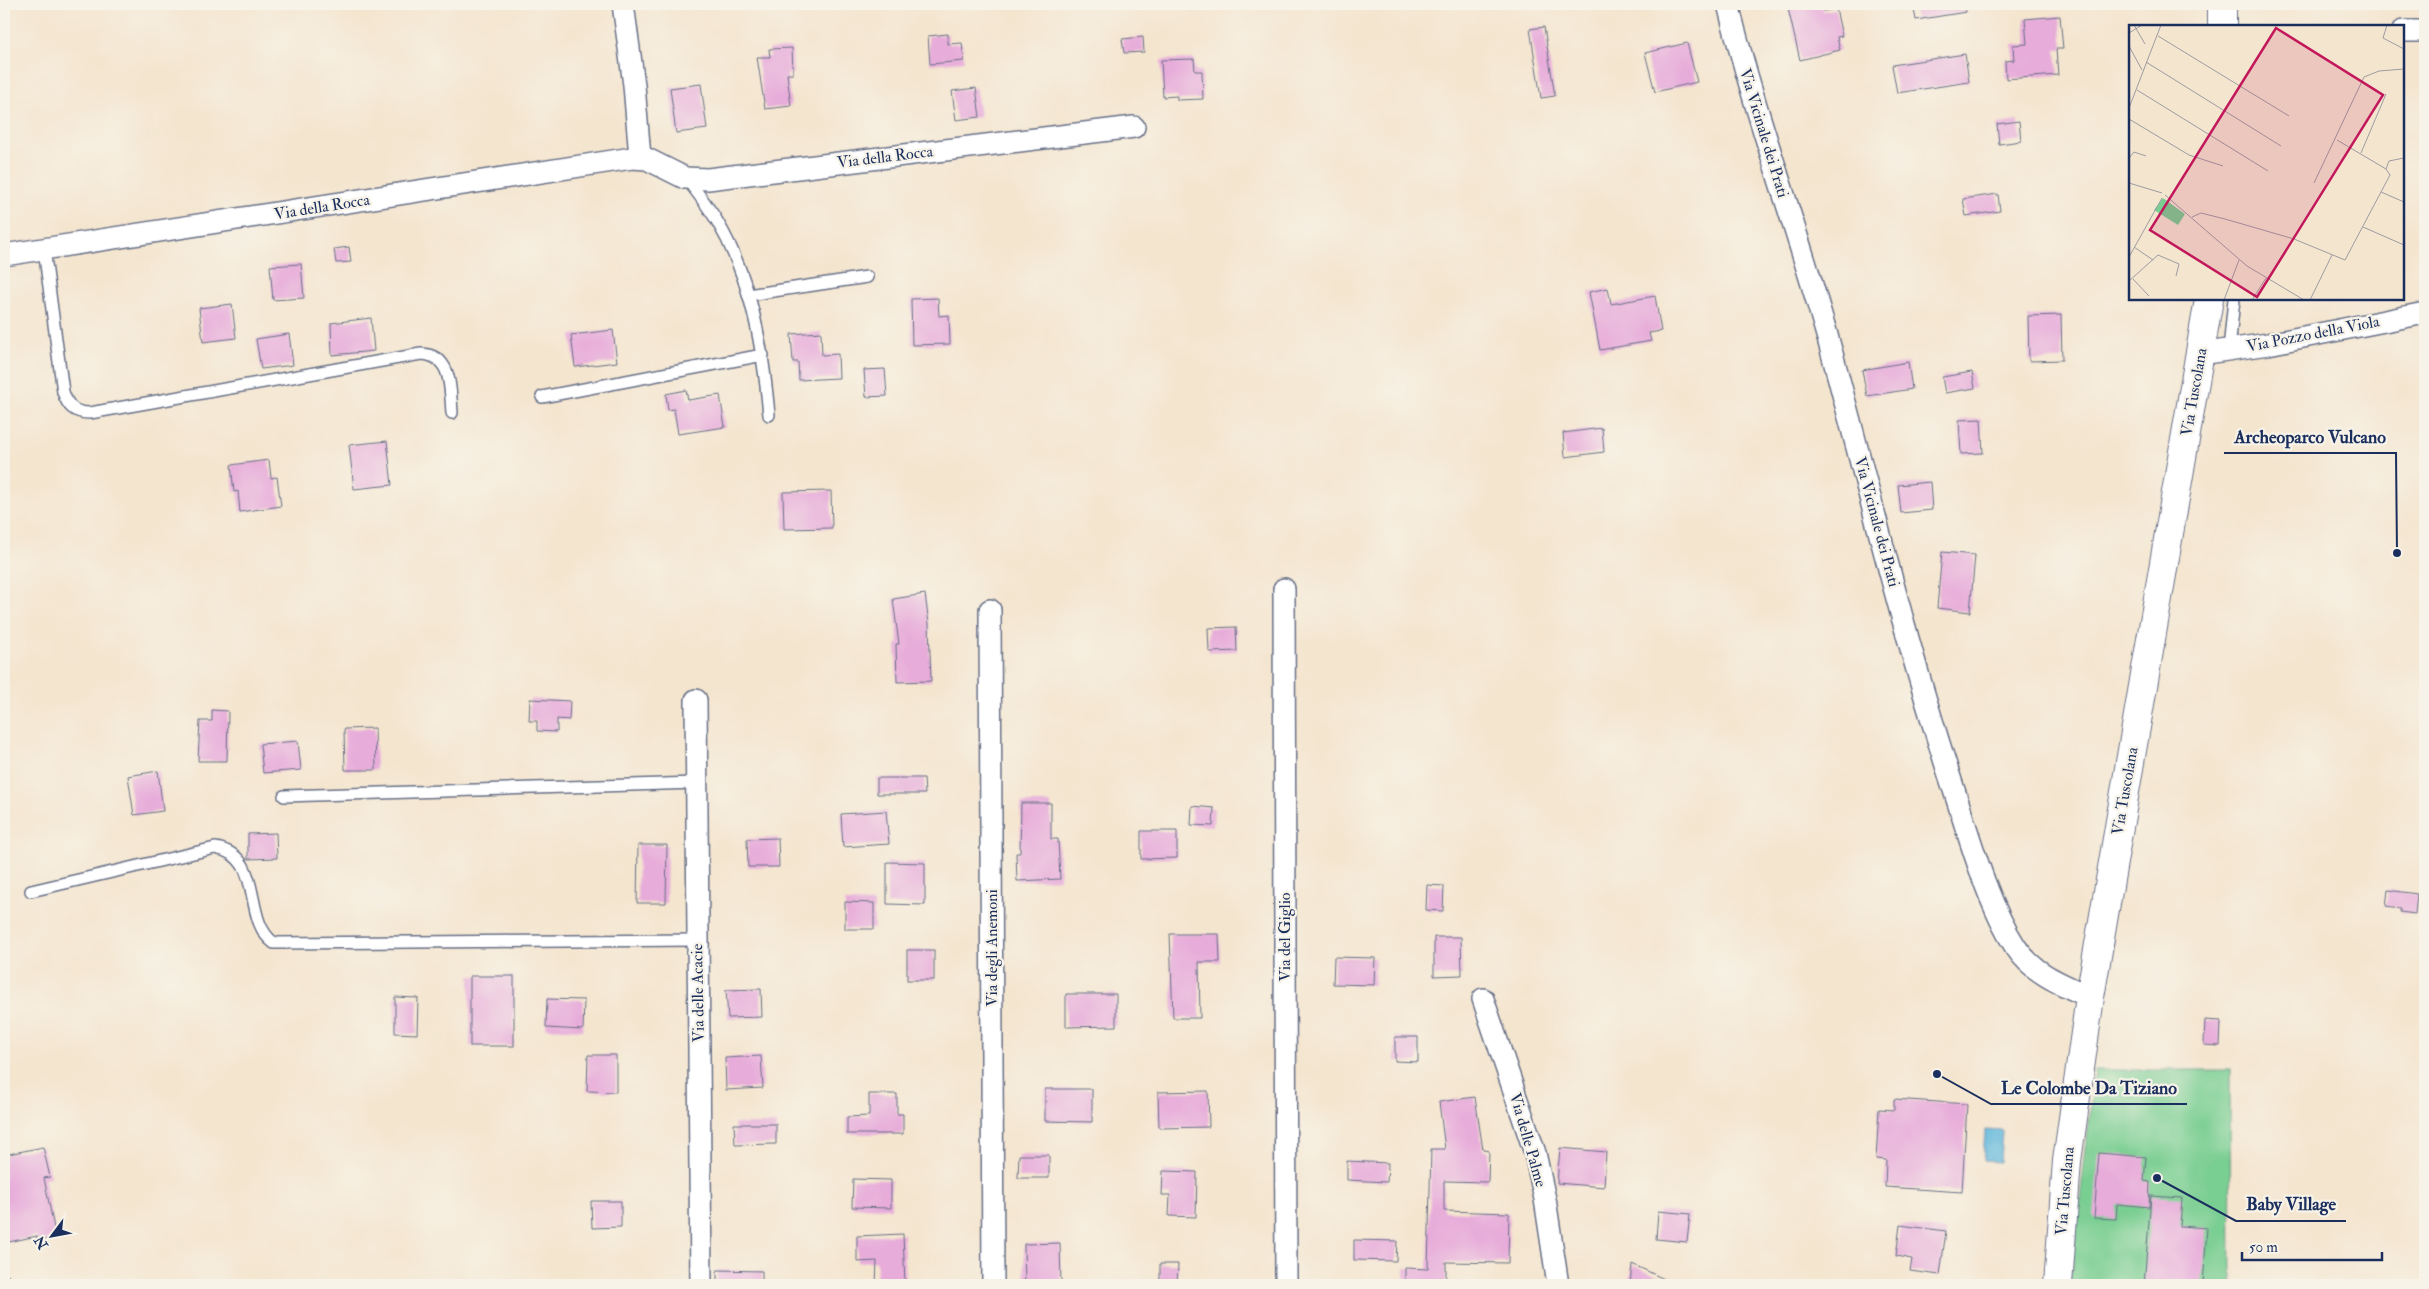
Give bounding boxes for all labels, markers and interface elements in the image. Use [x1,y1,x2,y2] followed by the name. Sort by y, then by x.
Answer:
[2129,25,2404,300] inset map
[1735,66,1793,200] street label: Via Vicinale dei Prati
[836,141,935,173] street label: Via della Rocca
[273,190,372,224] street label: Via della Rocca
[2245,311,2382,357] street label: Via Pozzo della Viola
[2176,346,2212,438] street label: Via Tuscolana
[2224,420,2396,453] callout: Archeoparco Vulcano
[2233,426,2386,449] text: Archeoparco Vulcano
[1850,455,1904,589] street label: Via Vicinale dei Prati
[2107,745,2143,837] street label: Via Tuscolana
[982,889,1002,1007] street label: Via degli Anemoni
[1275,892,1295,982] street label: Via del Giglio
[687,943,709,1043] street label: Via delle Acacie
[1991,1071,2187,1104] callout: Le Colombe Da Tiziano
[2001,1077,2177,1100] text: Le Colombe Da Tiziano
[1505,1091,1551,1190] street label: Via delle Palme
[2051,1145,2079,1236] street label: Via Tuscolana
[2236,1188,2346,1221] callout: Baby Village
[2246,1193,2337,1216] text: Baby Village
[28,1212,78,1262] north arrow
[2242,1229,2382,1261] scale bar
[31,1232,52,1253] text: N
[2249,1238,2278,1257] text: 50 m

